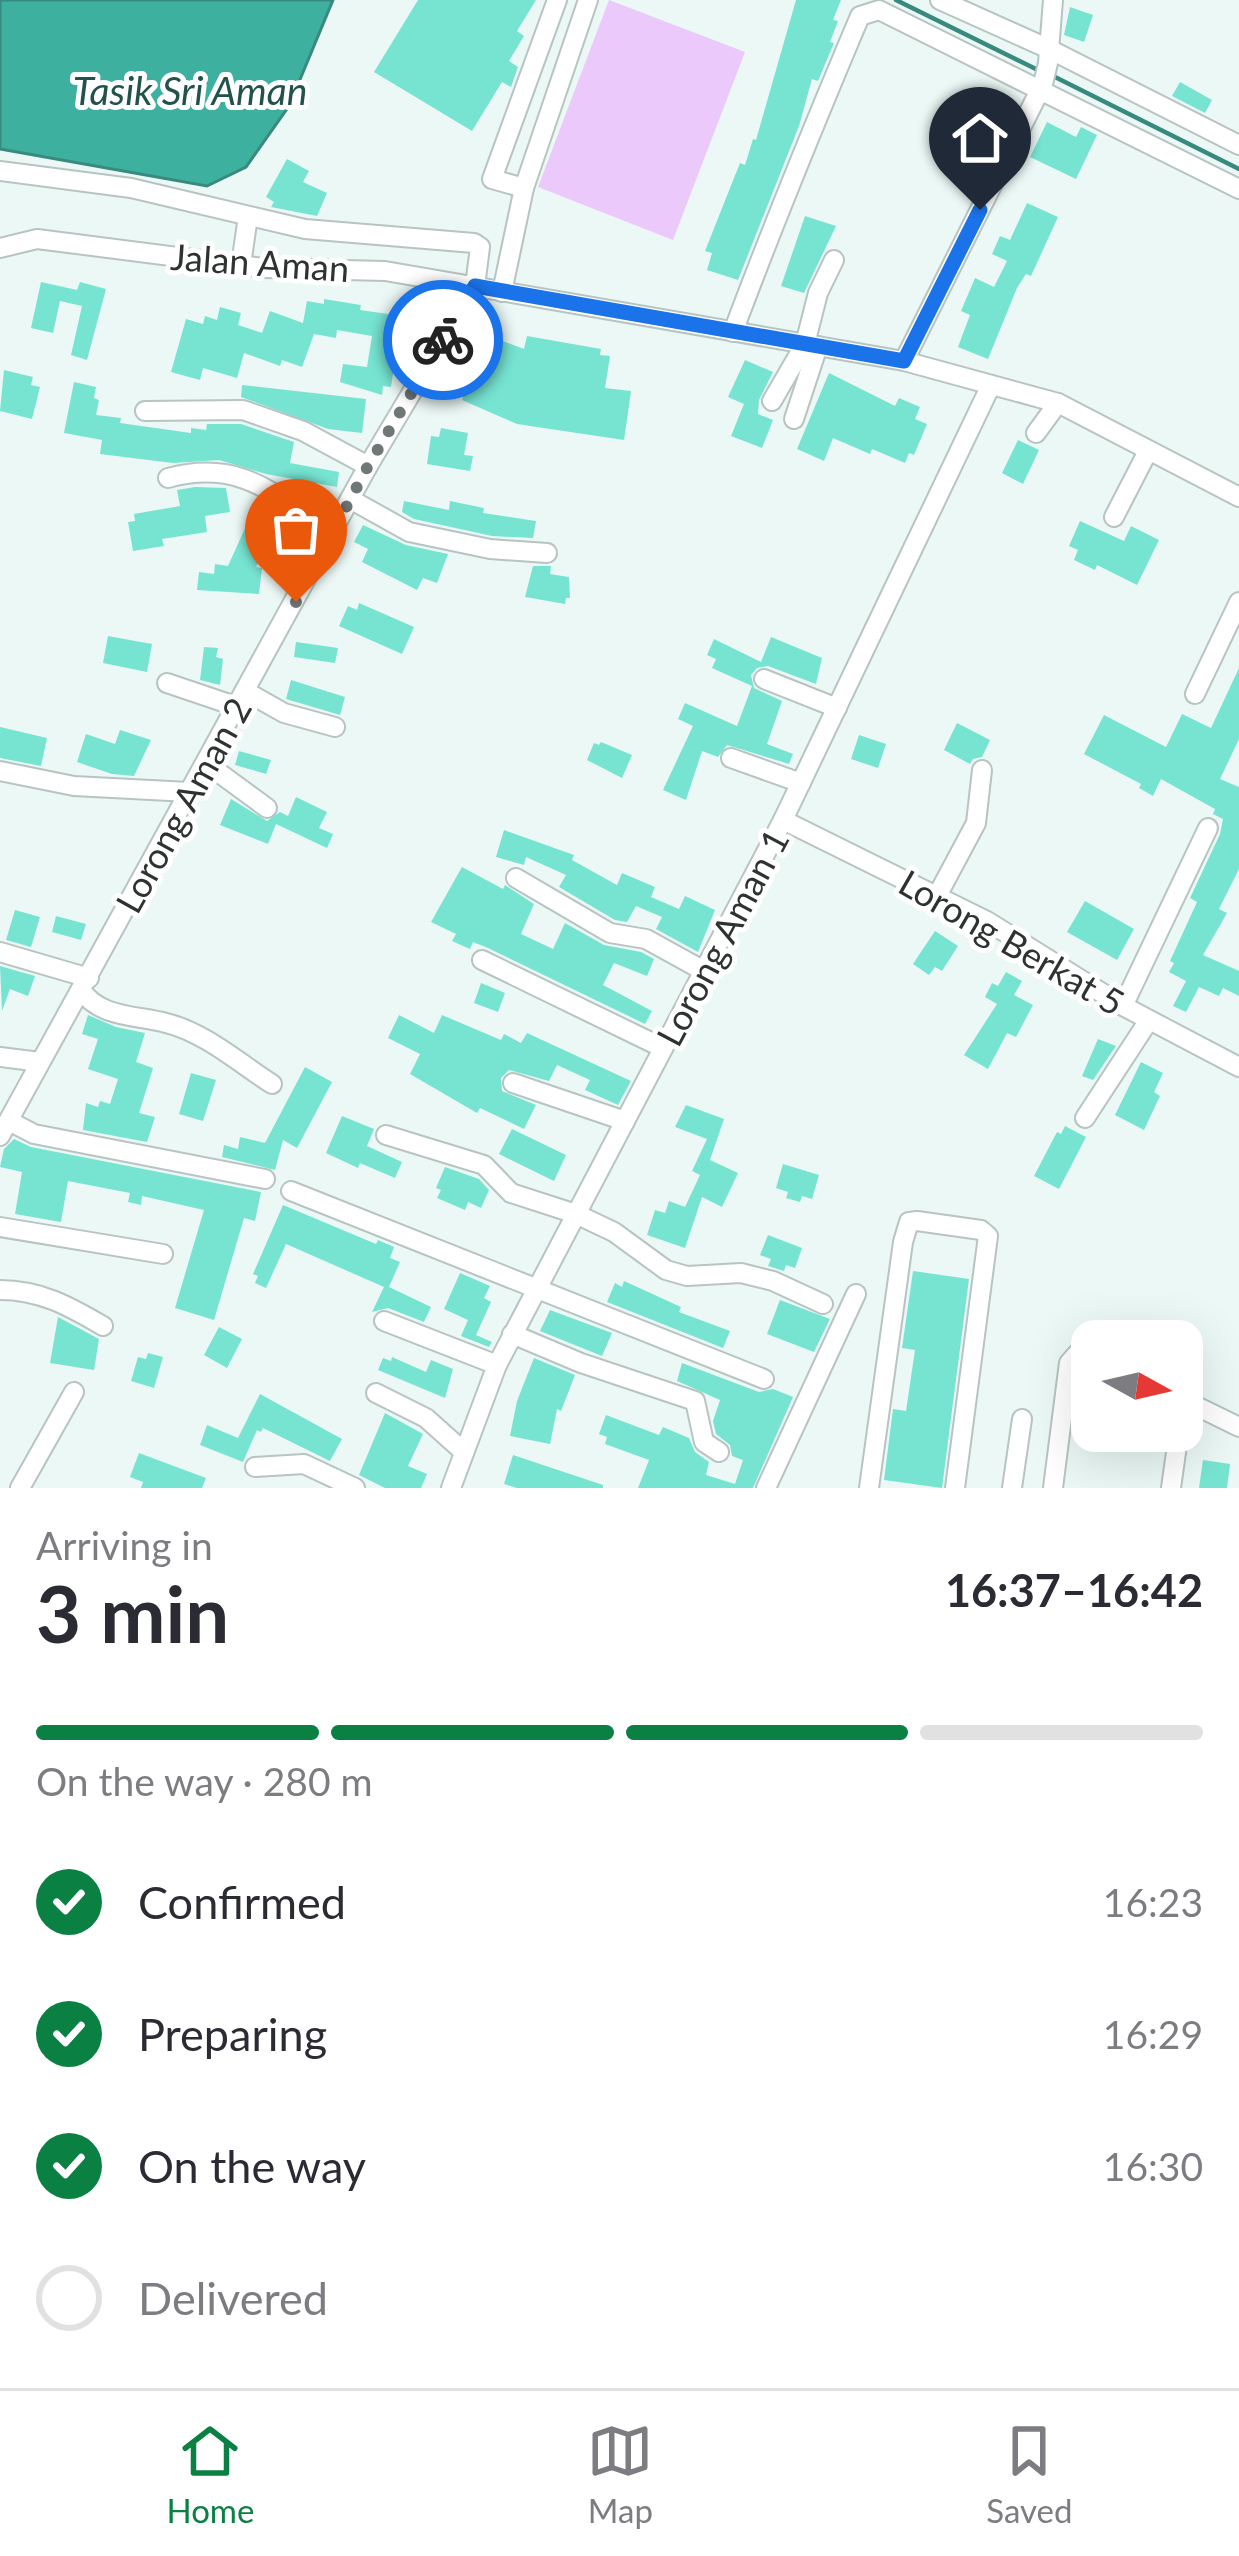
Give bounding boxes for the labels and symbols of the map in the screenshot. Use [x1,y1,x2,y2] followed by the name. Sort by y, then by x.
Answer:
[73,67,307,113] water label: Tasik Sri Aman
[929,87,1031,210] pin
[169,234,351,290] street label: Jalan Aman
[383,280,503,400] courier
[245,479,347,602] pin
[106,690,260,920] street label: Lorong Aman 2
[646,821,798,1053] street label: Lorong Aman 1
[892,860,1132,1024] street label: Lorong Berkat 5
[1071,1320,1203,1452] north arrow

